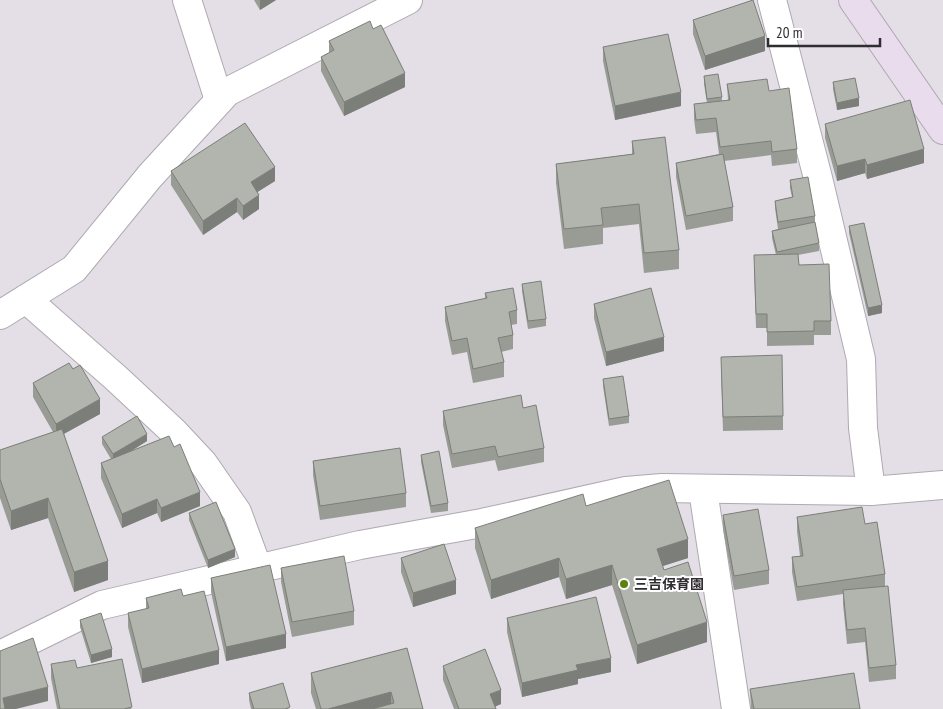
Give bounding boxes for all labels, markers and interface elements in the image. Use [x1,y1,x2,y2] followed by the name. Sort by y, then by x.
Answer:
[768,15,880,47] scale bar
[776,23,802,42] text: 20 m
[634,575,704,593] place label: 三吉保育園
[618,578,630,590] marker: 三吉保育園

